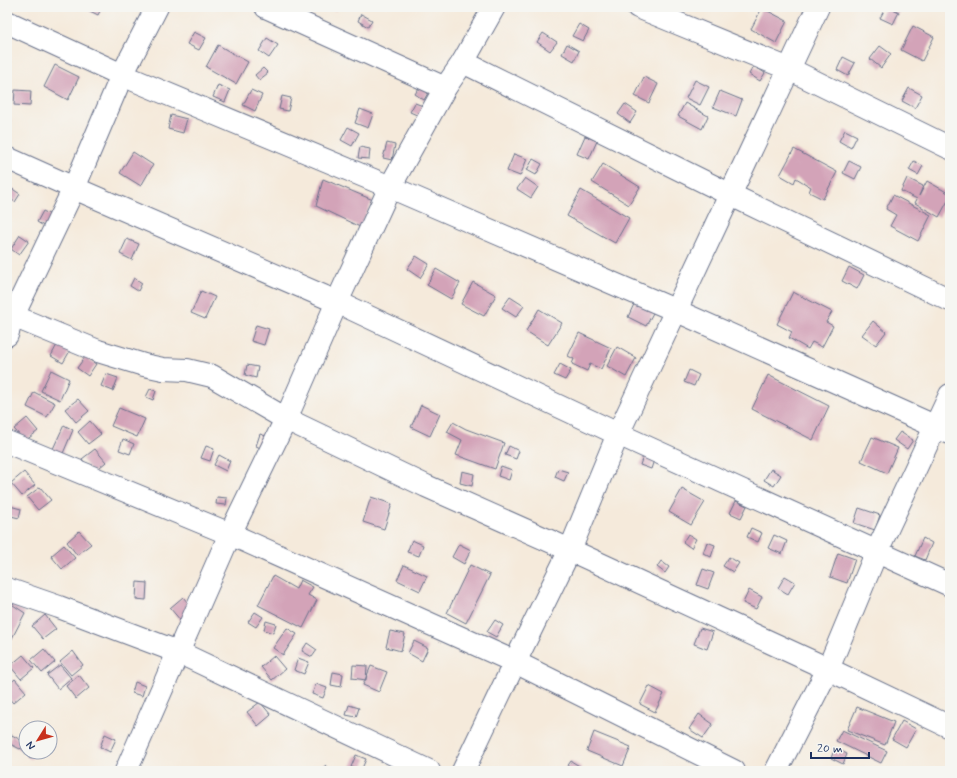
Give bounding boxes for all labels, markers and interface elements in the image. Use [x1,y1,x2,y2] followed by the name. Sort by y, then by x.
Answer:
[18,720,58,760] north arrow
[811,734,869,760] scale bar
[23,738,39,753] text: N
[817,741,843,757] text: 20 m

